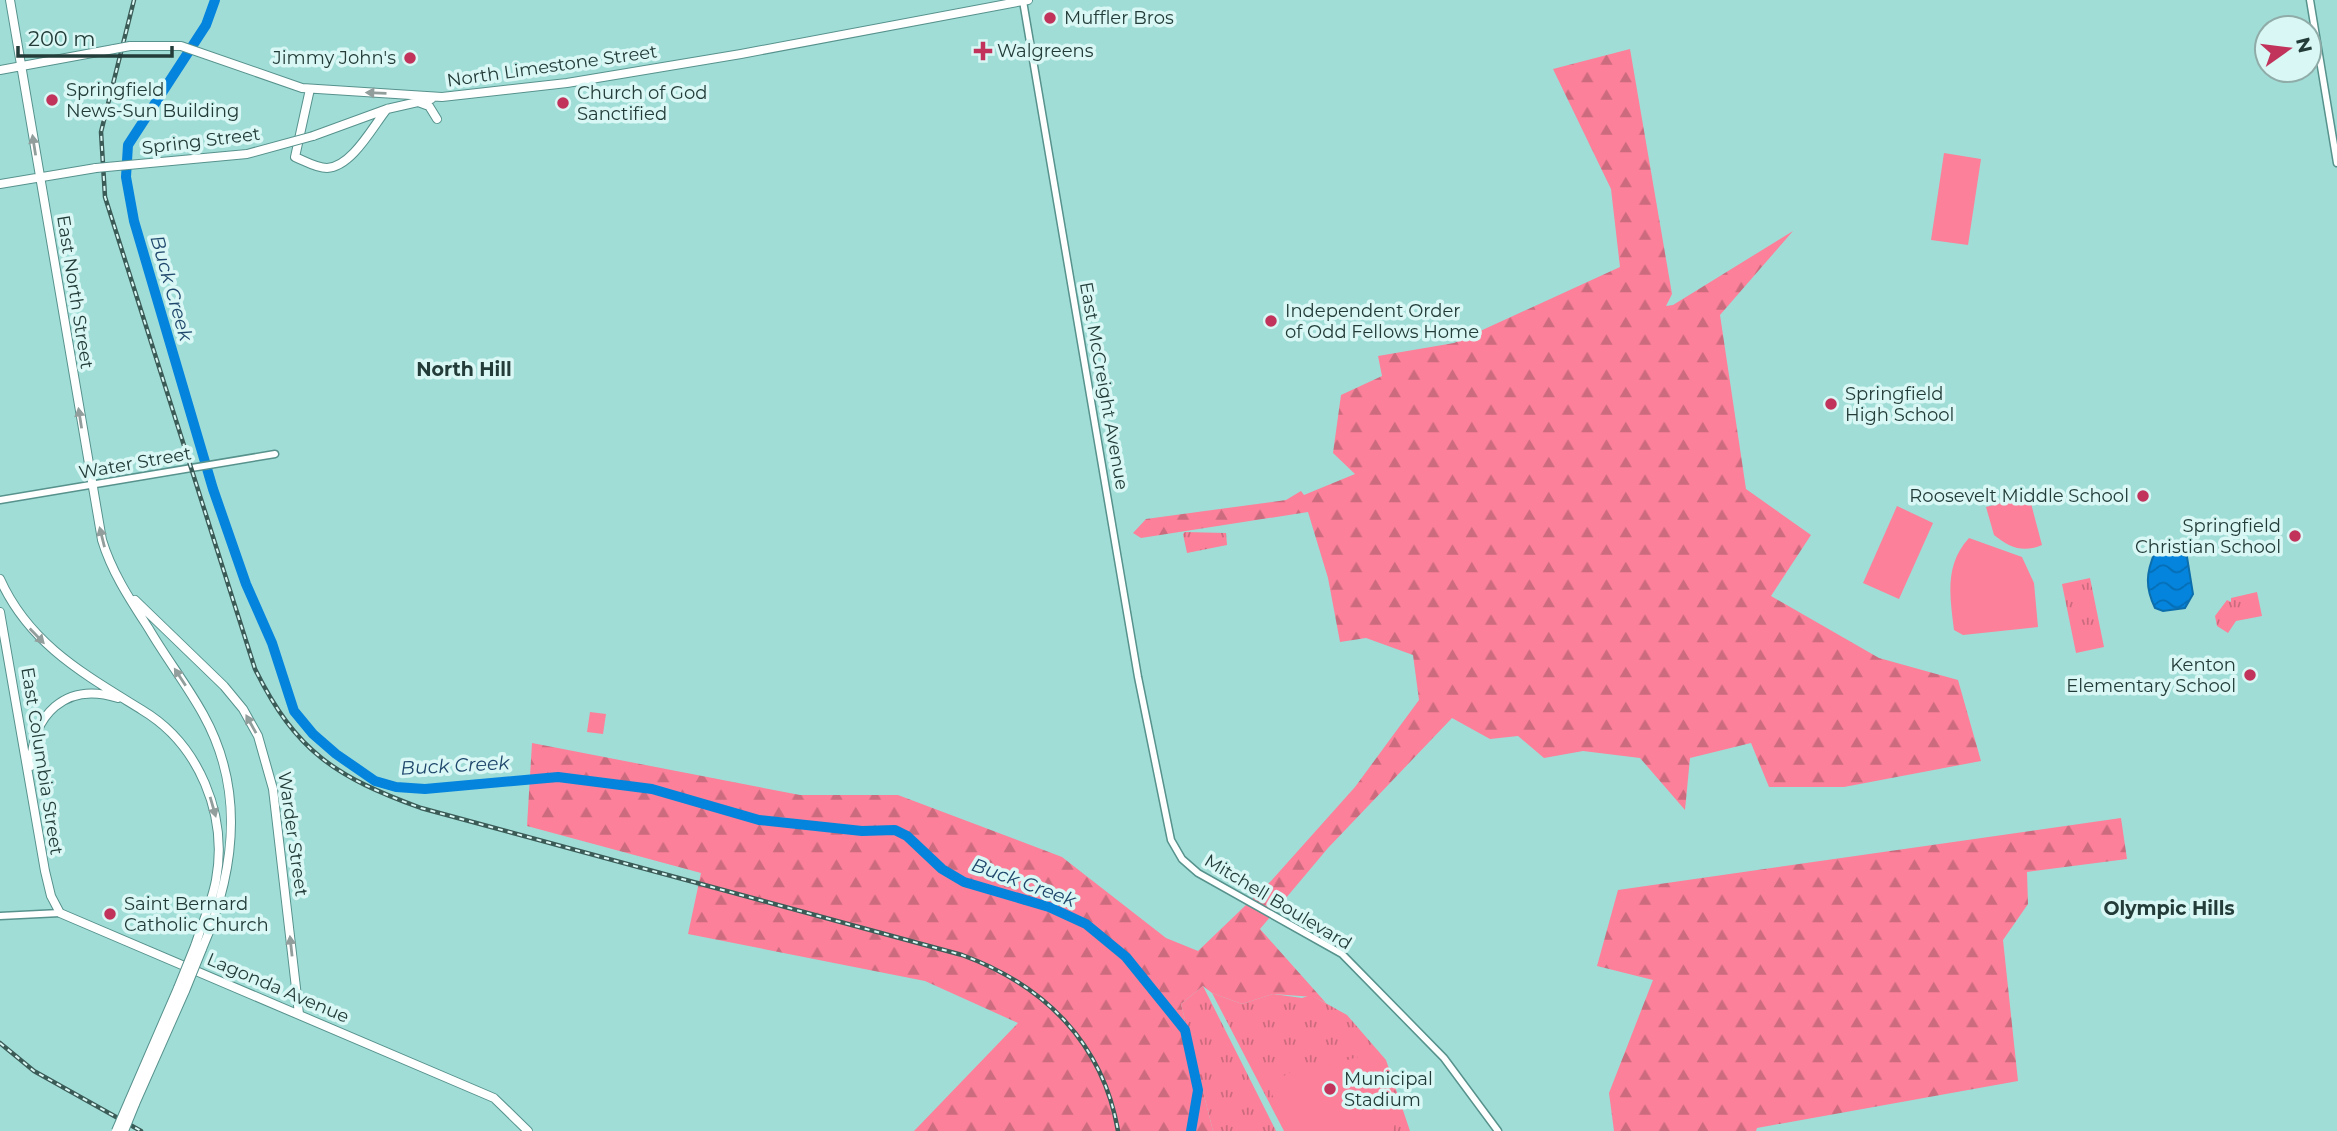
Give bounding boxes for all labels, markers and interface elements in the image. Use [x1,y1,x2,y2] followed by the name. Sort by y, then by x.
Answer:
[1064,7,1174,29] place label: Muffler Bros
[1042,10,1058,26] marker: Muffler Bros
[18,14,172,58] scale bar
[2253,14,2323,84] north arrow
[28,26,95,51] text: 200 m
[2291,35,2317,55] text: N
[445,40,659,92] street label: North Limestone Street
[997,40,1094,62] place label: Walgreens
[975,43,991,59] marker: Walgreens
[272,47,396,69] place label: Jimmy John's
[402,50,418,66] marker: Jimmy John's
[66,79,239,122] place label: Springfield News-Sun Building
[577,82,707,125] place label: Church of God Sanctified
[365,88,387,99] one-way arrow
[44,92,60,108] marker: Springfield News-Sun Building
[555,95,571,111] marker: Church of God Sanctified
[141,123,261,159] street label: Spring Street
[28,134,39,156] one-way arrow
[52,214,98,370] street label: East North Street
[145,232,198,344] water label: Buck Creek
[1075,280,1133,492] street label: East McCreight Avenue
[1285,300,1479,343] place label: Independent Order of Odd Fellows Home
[1263,313,1279,329] marker: Independent Order of Odd Fellows Home
[416,358,512,381] district label: North Hill
[1845,383,1954,426] place label: Springfield High School
[1823,396,1839,412] marker: Springfield High School
[74,407,85,429] one-way arrow
[77,442,193,484] street label: Water Street
[1909,485,2129,507] place label: Roosevelt Middle School
[2135,488,2151,504] marker: Roosevelt Middle School
[2135,515,2281,558] place label: Springfield Christian School
[96,526,107,548] one-way arrow
[2287,528,2303,544] marker: Springfield Christian School
[28,627,44,644] one-way arrow
[2066,654,2236,697] place label: Kenton Elementary School
[16,666,68,856] street label: East Columbia Street
[173,667,186,687] one-way arrow
[2242,667,2258,683] marker: Kenton Elementary School
[246,713,258,733] one-way arrow
[400,751,511,780] water label: Buck Creek
[273,770,313,898] street label: Warder Street
[208,797,218,818] one-way arrow
[1200,849,1356,955] street label: Mitchell Boulevard
[969,853,1080,912] water label: Buck Creek
[124,893,269,936] place label: Saint Bernard Catholic Church
[2103,897,2235,920] district label: Olympic Hills
[102,906,118,922] marker: Saint Bernard Catholic Church
[286,935,297,957] one-way arrow
[204,948,353,1028] street label: Lagonda Avenue
[1344,1068,1433,1111] place label: Municipal Stadium
[1322,1081,1338,1097] marker: Municipal Stadium

